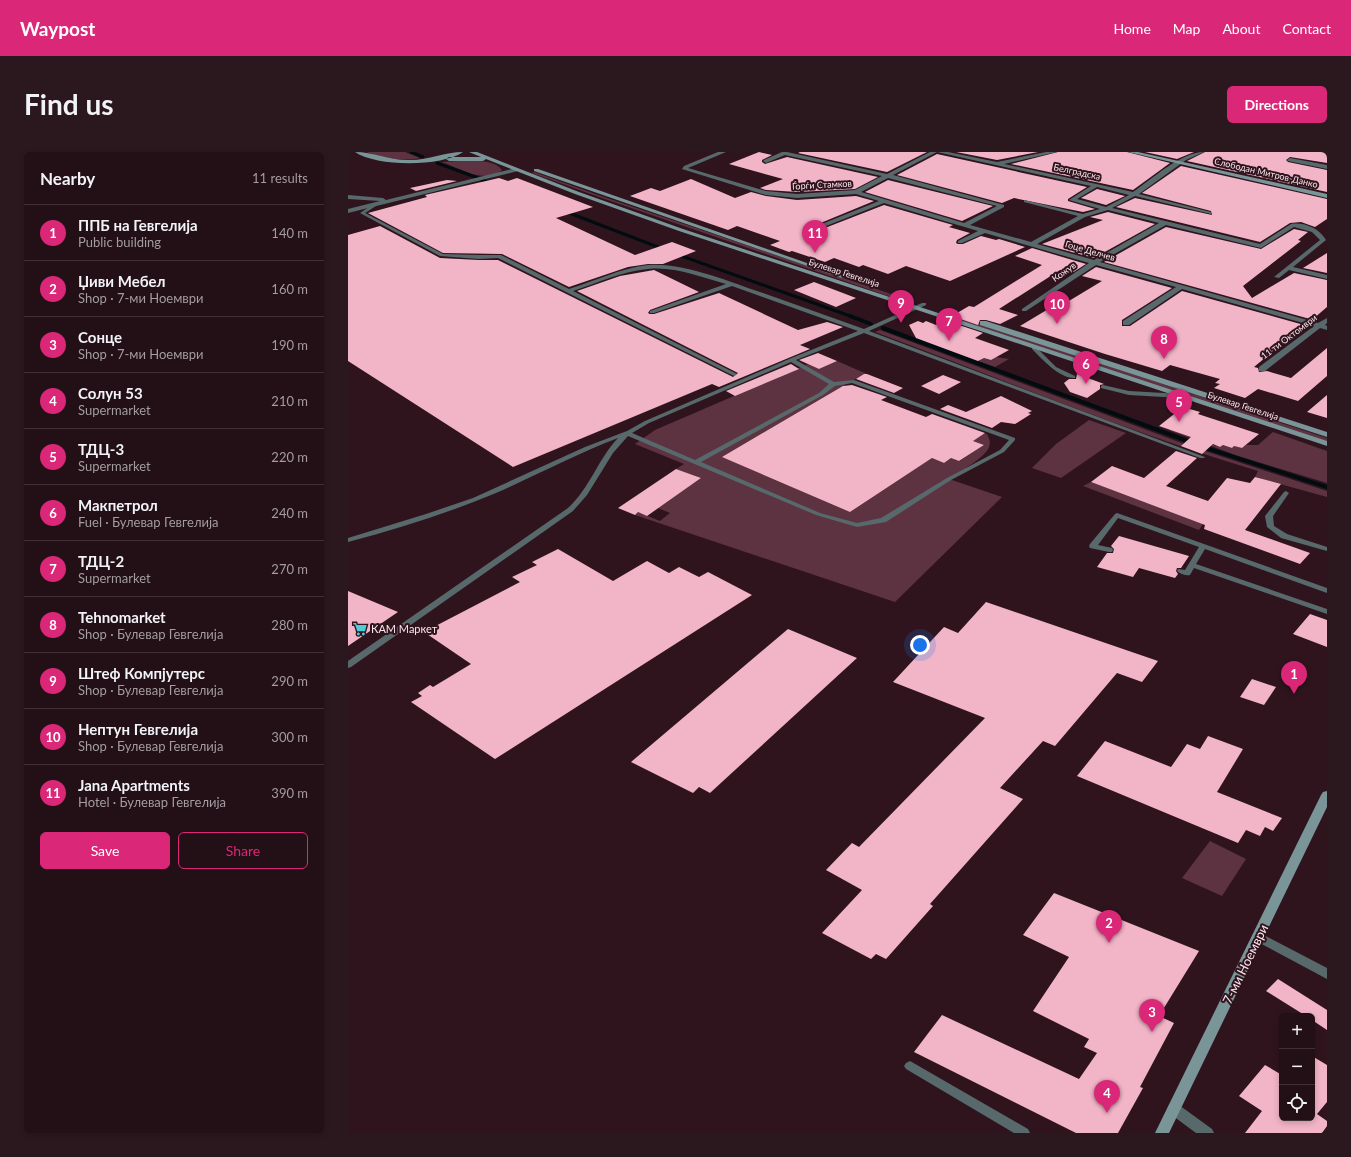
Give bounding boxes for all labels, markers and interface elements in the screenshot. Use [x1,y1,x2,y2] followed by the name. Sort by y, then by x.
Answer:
[20,17,95,40] text: Waypost
[1113,20,1151,37] text: Home
[1173,20,1200,37] text: Map
[1222,20,1260,37] text: About
[1282,20,1331,37] text: Contact
[1227,86,1327,123] button: Directions
[24,87,114,121] text: Find us
[1213,155,1319,190] street label: Слободан Митров-Данко
[1053,161,1102,182] street label: Белградска
[40,168,95,189] text: Nearby
[252,170,308,186] text: 11 results
[792,177,853,192] street label: Ѓорѓи Стамков
[78,216,198,234] text: ППБ на Гевгелија
[802,220,828,253] pin: 11
[49,225,57,241] text: 1
[271,225,308,241] text: 140 m
[78,234,161,250] text: Public building
[1064,238,1117,263] street label: Гоце Делчев
[807,256,881,289] street label: Булевар Гевгелија
[1050,259,1078,284] street label: Кожув
[78,272,166,290] text: Џиви Мебел
[49,281,57,297] text: 2
[271,281,308,297] text: 160 m
[78,290,204,306] text: Shop · 7-ми Ноември
[888,290,914,323] pin: 9
[1044,291,1070,324] pin: 10
[936,308,962,341] pin: 7
[1259,312,1319,361] street label: 11 ти Октомври
[1151,326,1177,359] pin: 8
[78,328,122,346] text: Сонце
[49,337,57,353] text: 3
[271,337,308,353] text: 190 m
[78,346,204,362] text: Shop · 7-ми Ноември
[1073,351,1099,384] pin: 6
[78,384,143,402] text: Солун 53
[1166,389,1192,422] pin: 5
[1206,389,1280,422] street label: Булевар Гевгелија
[49,393,57,409] text: 4
[271,393,308,409] text: 210 m
[78,402,151,418] text: Supermarket
[78,440,124,458] text: ТДЦ-3
[49,449,57,465] text: 5
[271,449,308,465] text: 220 m
[78,458,151,474] text: Supermarket
[78,496,158,514] text: Макпетрол
[49,505,57,521] text: 6
[271,505,308,521] text: 240 m
[78,514,219,530] text: Fuel · Булевар Гевгелија
[78,552,124,570] text: ТДЦ-2
[49,561,57,577] text: 7
[271,561,308,577] text: 270 m
[78,570,151,586] text: Supermarket
[78,608,166,626] text: Tehnomarket
[49,617,57,633] text: 8
[271,617,308,633] text: 280 m
[352,621,368,637] supermarket icon: КАМ Маркет
[371,622,438,635] place label: КАМ Маркет
[78,626,223,642] text: Shop · Булевар Гевгелија
[910,635,930,655] your location
[1281,661,1307,694] pin: 1
[78,664,205,682] text: Штеф Компјутерс
[49,673,57,689] text: 9
[271,673,308,689] text: 290 m
[78,682,223,698] text: Shop · Булевар Гевгелија
[78,720,198,738] text: Нептун Гевгелија
[45,729,61,745] text: 10
[271,729,308,745] text: 300 m
[78,738,223,754] text: Shop · Булевар Гевгелија
[78,776,190,794] text: Jana Apartments
[45,785,61,801] text: 11
[271,785,308,801] text: 390 m
[78,794,226,810] text: Hotel · Булевар Гевгелија
[40,832,170,869] button: Save
[178,832,308,869] button: Share
[1096,910,1122,943] pin: 2
[1219,922,1271,1006] street label: 7-ми Ноември
[1139,999,1165,1032] pin: 3
[1279,1013,1315,1121] map controls
[1279,1013,1315,1049] button: +
[1279,1049,1315,1085] button: −
[1094,1080,1120,1113] pin: 4
[1279,1085,1315,1121] button: locate

